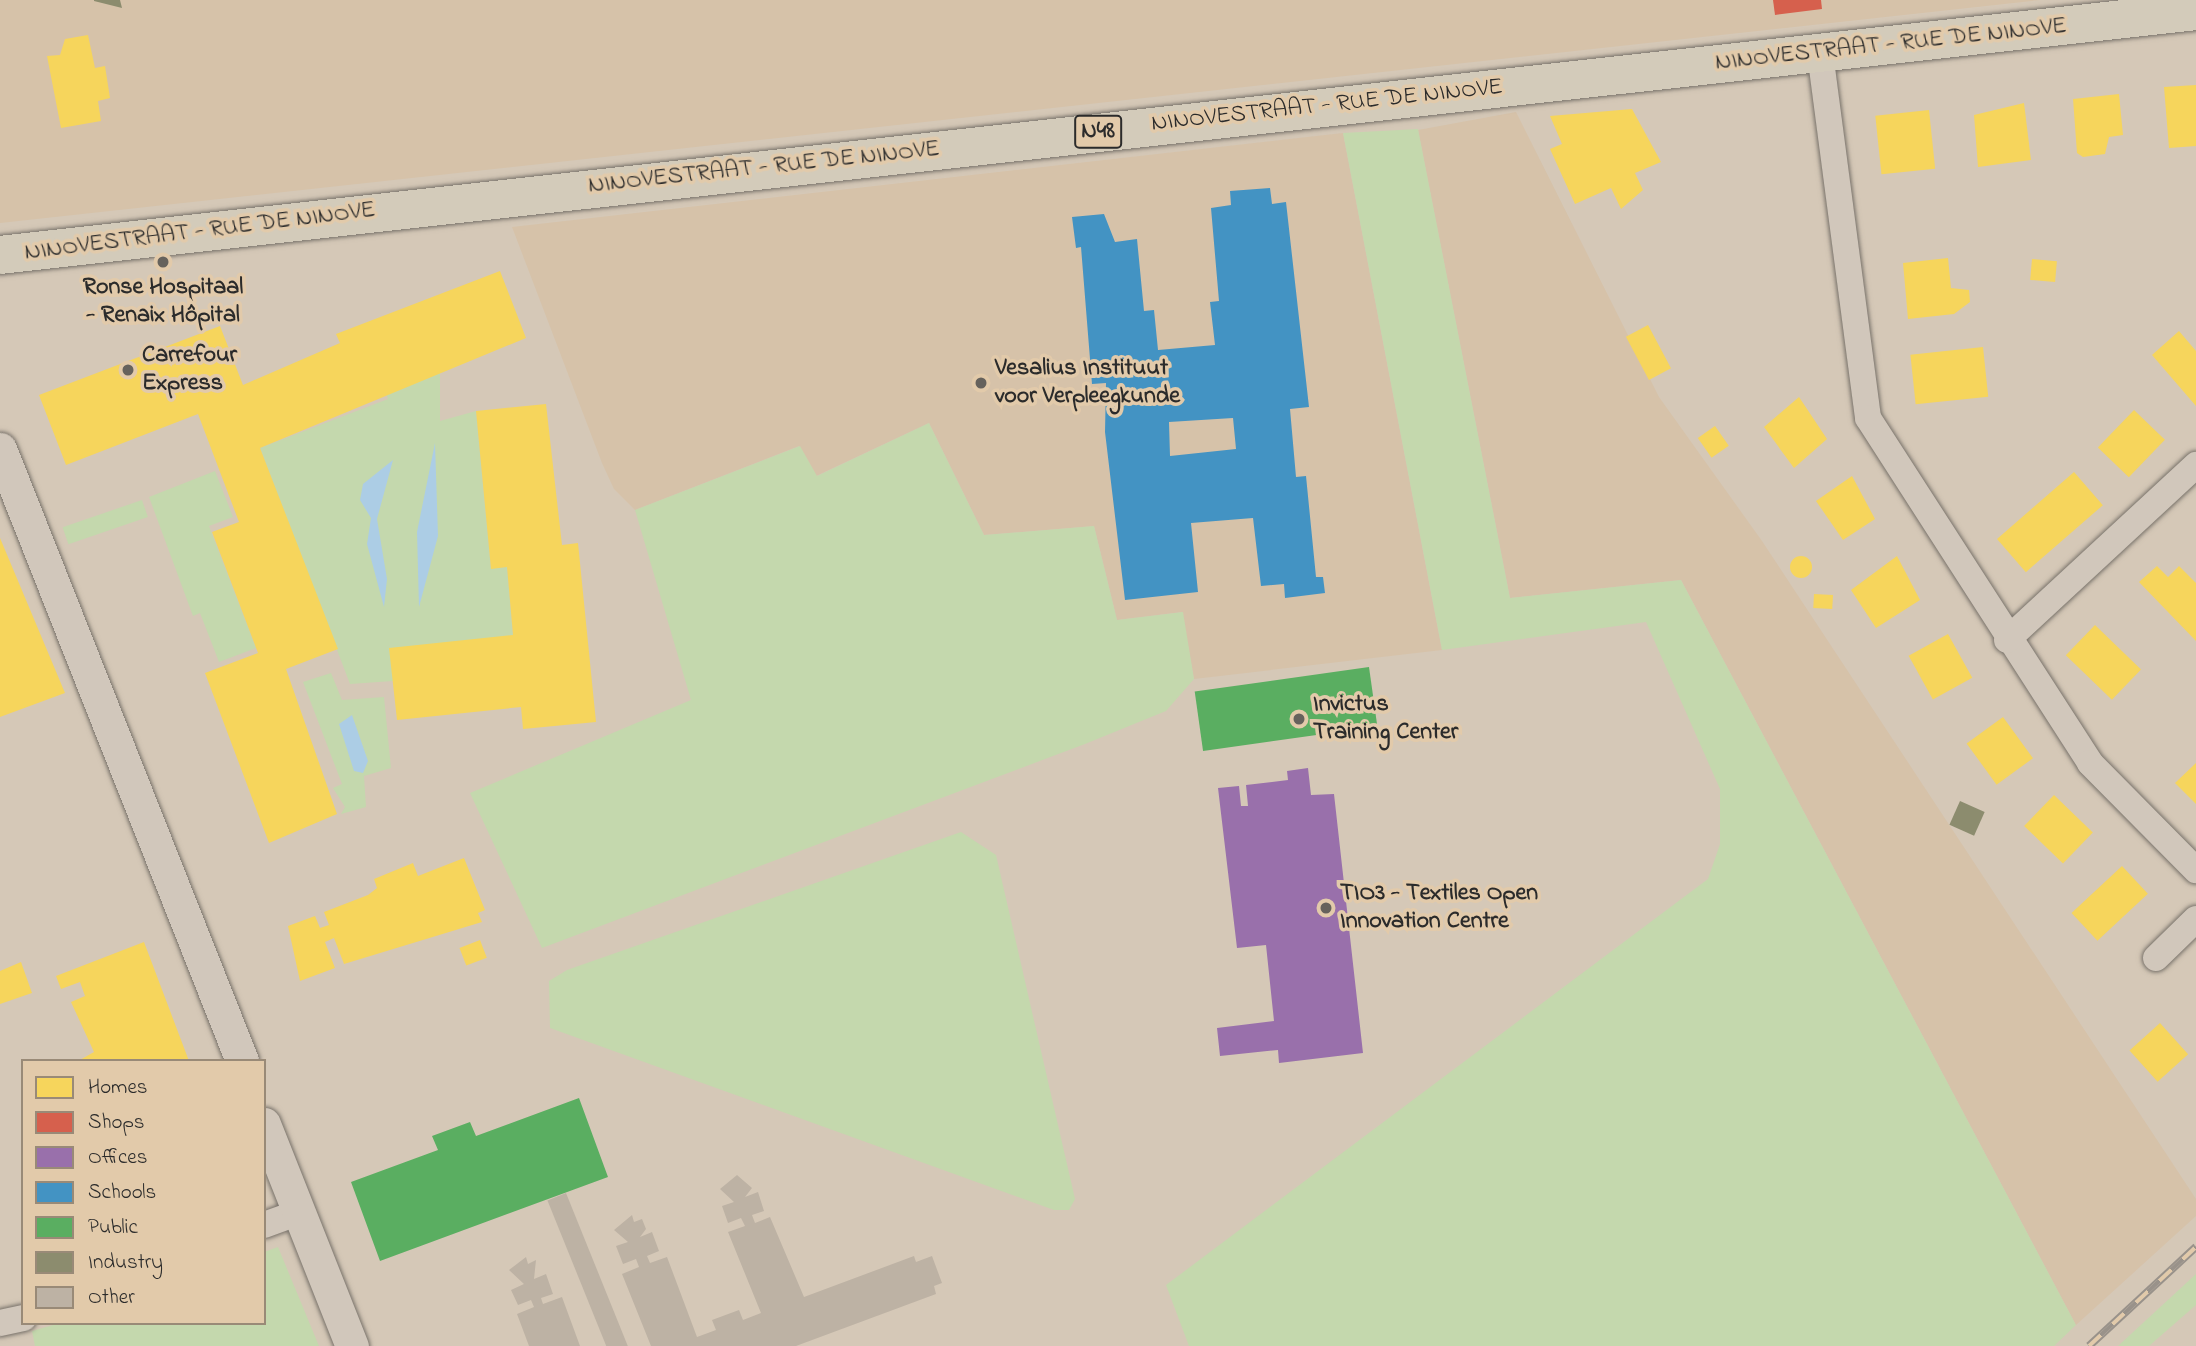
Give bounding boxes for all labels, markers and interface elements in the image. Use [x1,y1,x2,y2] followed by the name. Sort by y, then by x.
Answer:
[1714,12,2068,78] street label: NINOVESTRAAT - RUE DE NINOVE
[1150,73,1504,139] street label: NINOVESTRAAT - RUE DE NINOVE
[1074,113,1122,152] road number: N48
[587,135,941,201] street label: NINOVESTRAAT - RUE DE NINOVE
[23,196,377,268] street label: NINOVESTRAAT - RUE DE NINOVE
[155,254,171,270] marker: Ronse Hospitaal - Renaix Hôpital
[83,274,243,330] place label: Ronse Hospitaal - Renaix Hôpital
[142,342,237,398] place label: Carrefour Express
[995,355,1180,411] place label: Vesalius Instituut voor Verpleegkunde
[120,362,136,378] marker: Carrefour Express
[973,375,989,391] marker: Vesalius Instituut voor Verpleegkunde
[1313,691,1458,747] place label: Invictus Training Center
[1291,711,1307,727] marker: Invictus Training Center
[1340,880,1538,936] place label: TIO3 - Textiles Open Innovation Centre
[1318,900,1334,916] marker: TIO3 - Textiles Open Innovation Centre
[21,1059,266,1325] legend
[88,1073,148,1103] text: Homes
[88,1108,145,1138] text: Shops
[88,1143,147,1173] text: Offices
[88,1178,156,1208] text: Schools
[88,1213,138,1243] text: Public
[88,1248,163,1278] text: Industry
[88,1283,135,1313] text: Other

